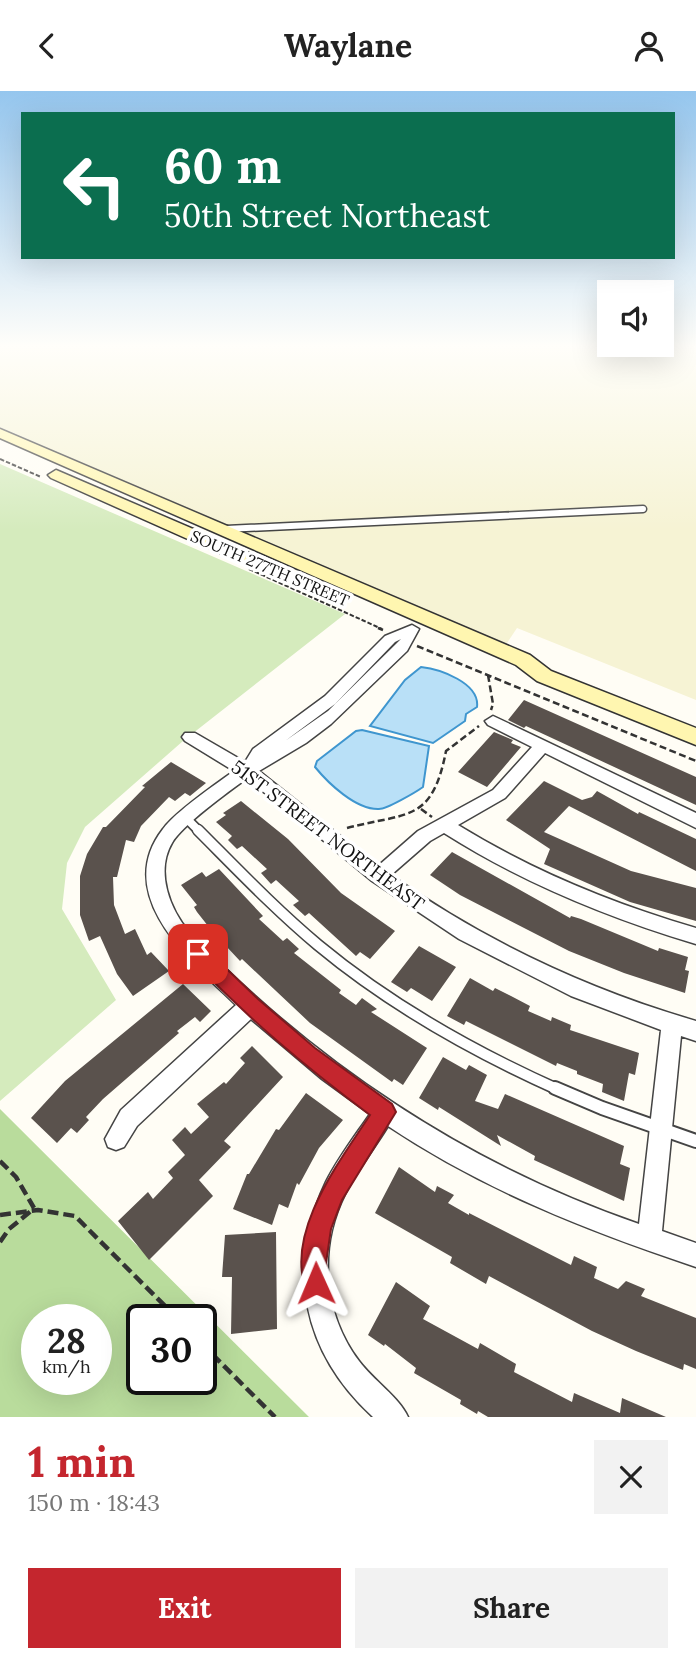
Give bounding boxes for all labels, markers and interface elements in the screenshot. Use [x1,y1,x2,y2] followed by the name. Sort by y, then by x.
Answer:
[284,25,412,66] text: Waylane
[28,27,66,65] icon: back
[630,27,668,65] icon: person
[164,134,281,196] text: 60 m
[49,140,140,231] icon: left
[164,195,490,236] text: 50th Street Northeast
[597,280,674,357] map controls
[597,280,674,357] button: sound
[188,525,352,611] street label: SOUTH 277TH STREET
[227,754,429,916] street label: 51ST STREET NORTHEAST
[168,924,228,984] pin
[179,935,217,973] icon: arrive
[279,1246,353,1320] position arrow
[126,1304,217,1395] speed limit sign: 30
[47,1318,86,1363] text: 28
[42,1355,91,1378] text: km/h
[28,1435,135,1489] text: 1 min
[594,1440,668,1514] button: close
[28,1488,160,1517] text: 150 m · 18:43
[28,1568,341,1648] button: Exit
[355,1568,668,1648] button: Share

